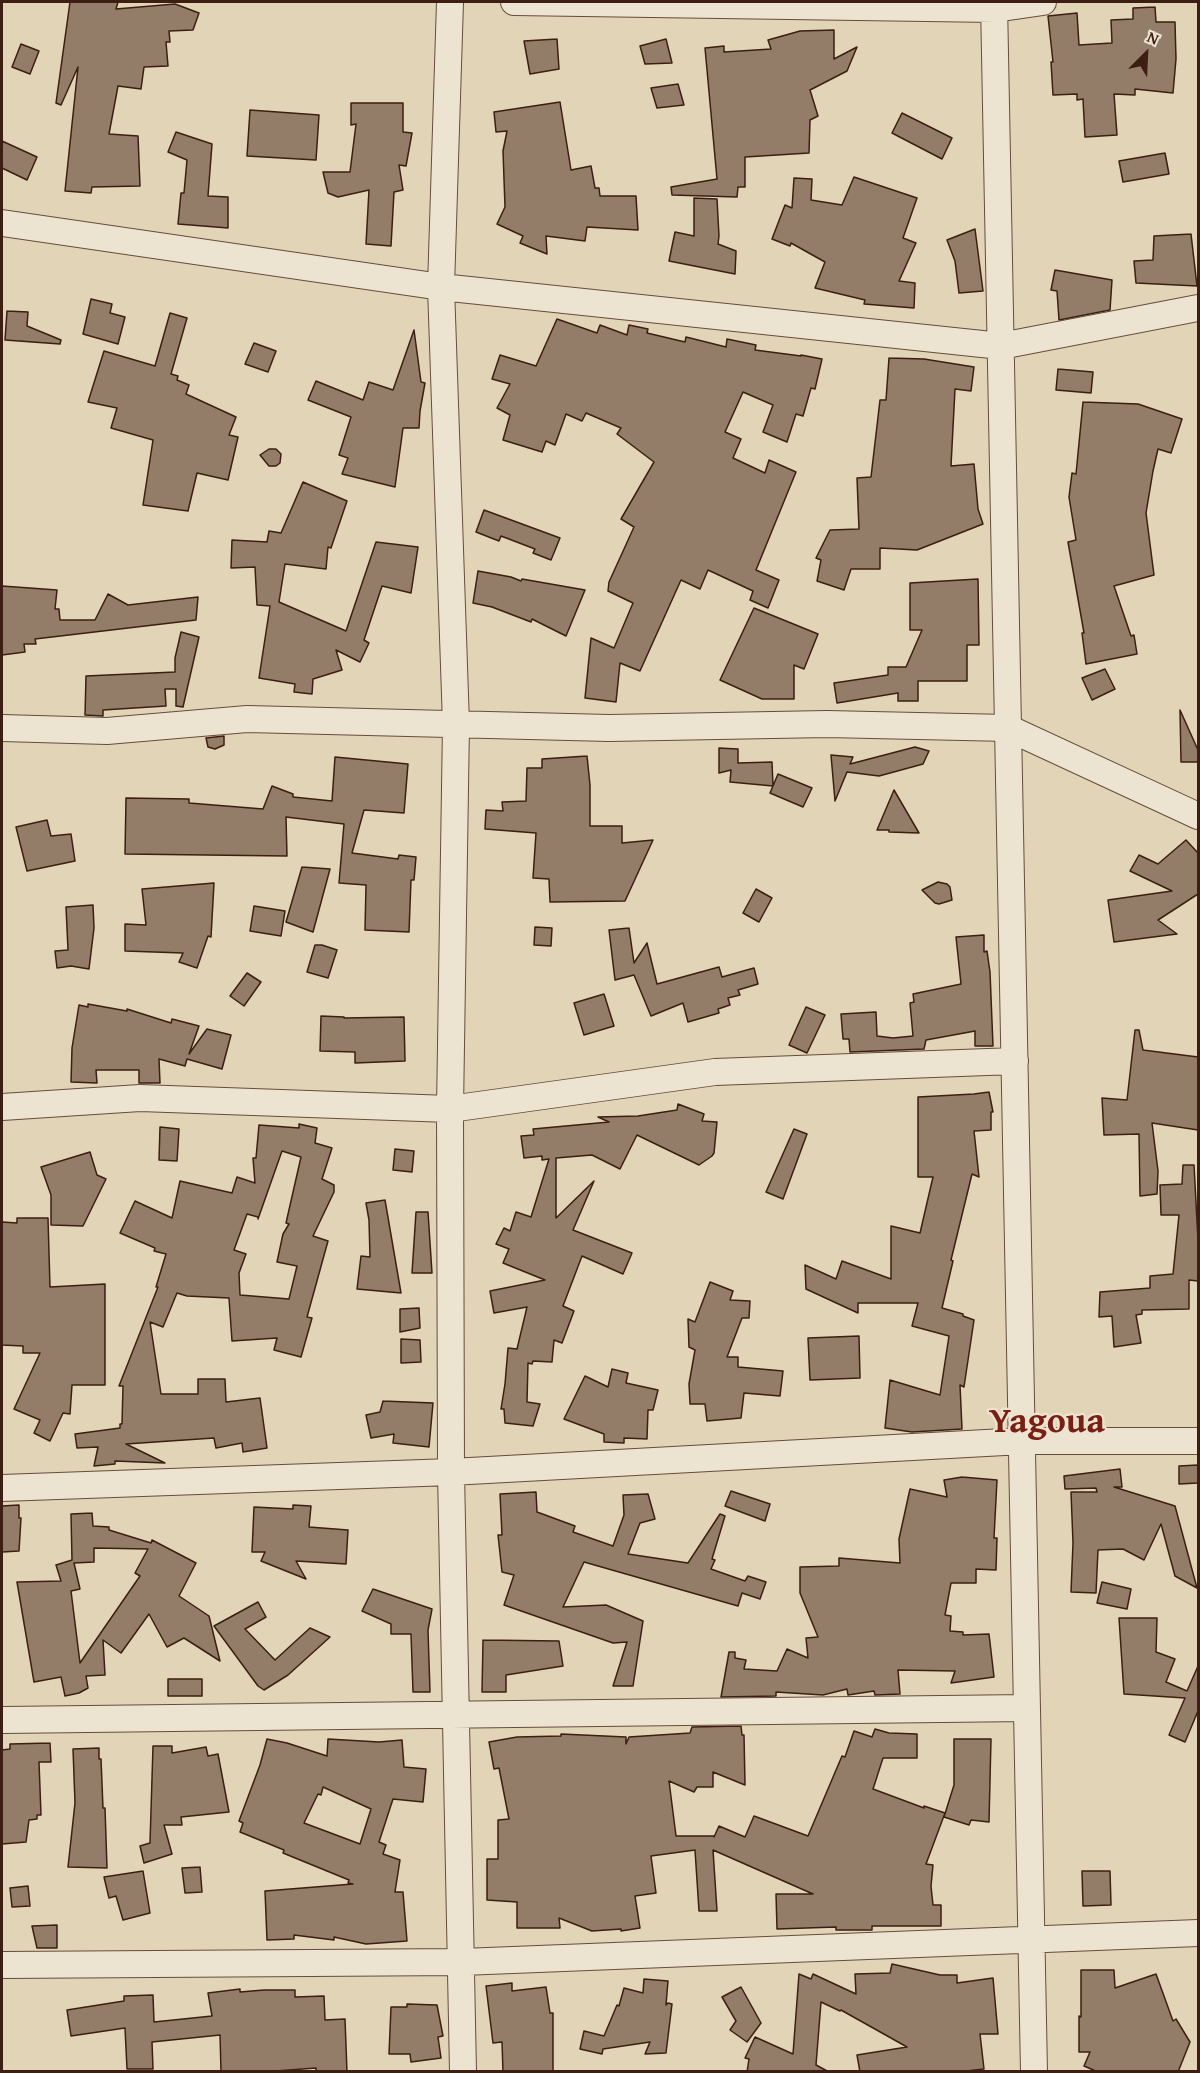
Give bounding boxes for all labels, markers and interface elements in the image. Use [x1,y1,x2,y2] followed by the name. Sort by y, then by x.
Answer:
[1116,24,1176,84] north arrow
[1144,24,1163,51] text: N
[989,1401,1105,1445] district label: Yagoua

